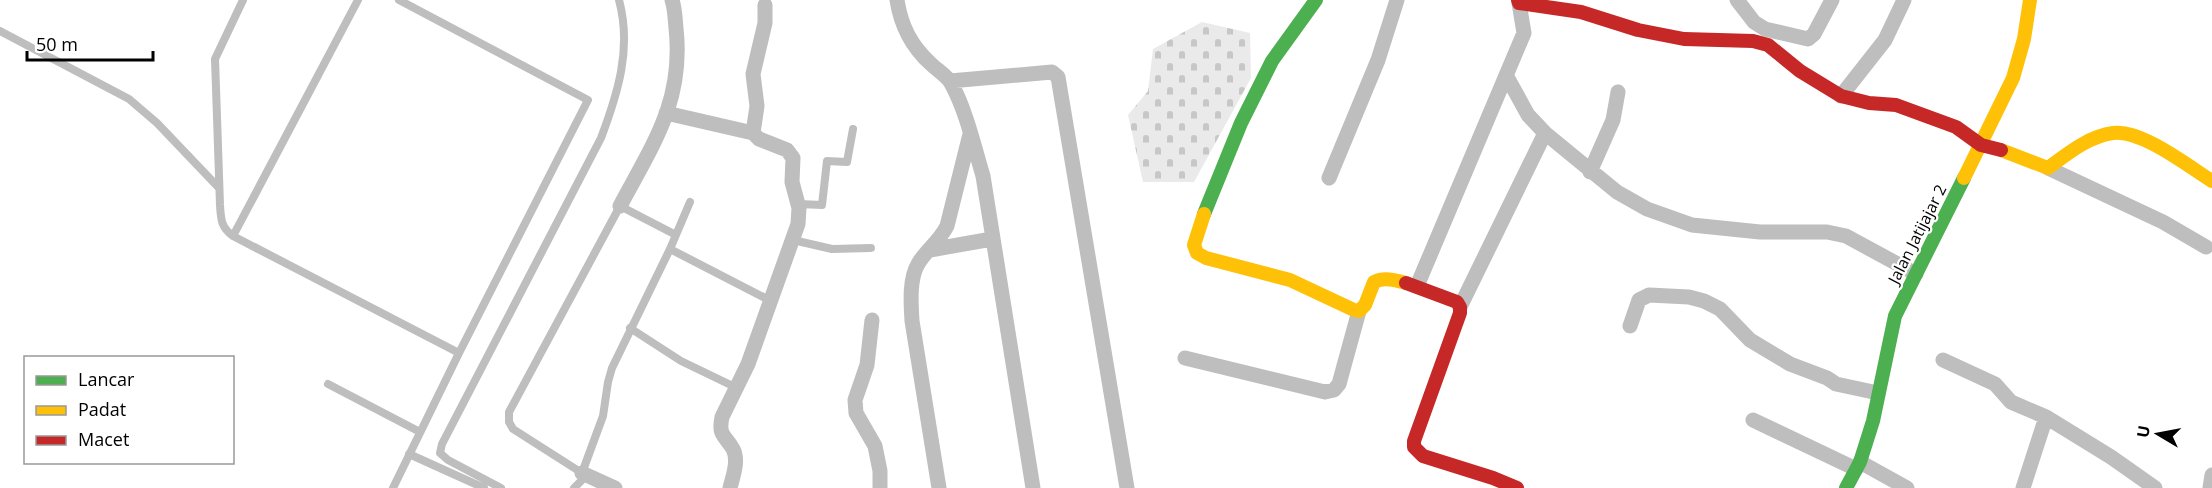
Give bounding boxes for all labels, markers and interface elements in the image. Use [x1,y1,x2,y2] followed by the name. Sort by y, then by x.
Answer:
[27,24,153,62] scale bar
[36,32,78,56] text: 50 m
[1882,181,1951,289] street label: Jalan Jatijajar 2
[24,356,234,464] legend
[78,367,135,391] text: Lancar
[78,397,126,421] text: Padat
[2128,404,2188,464] north arrow
[2131,424,2155,439] text: U
[78,427,129,451] text: Macet

